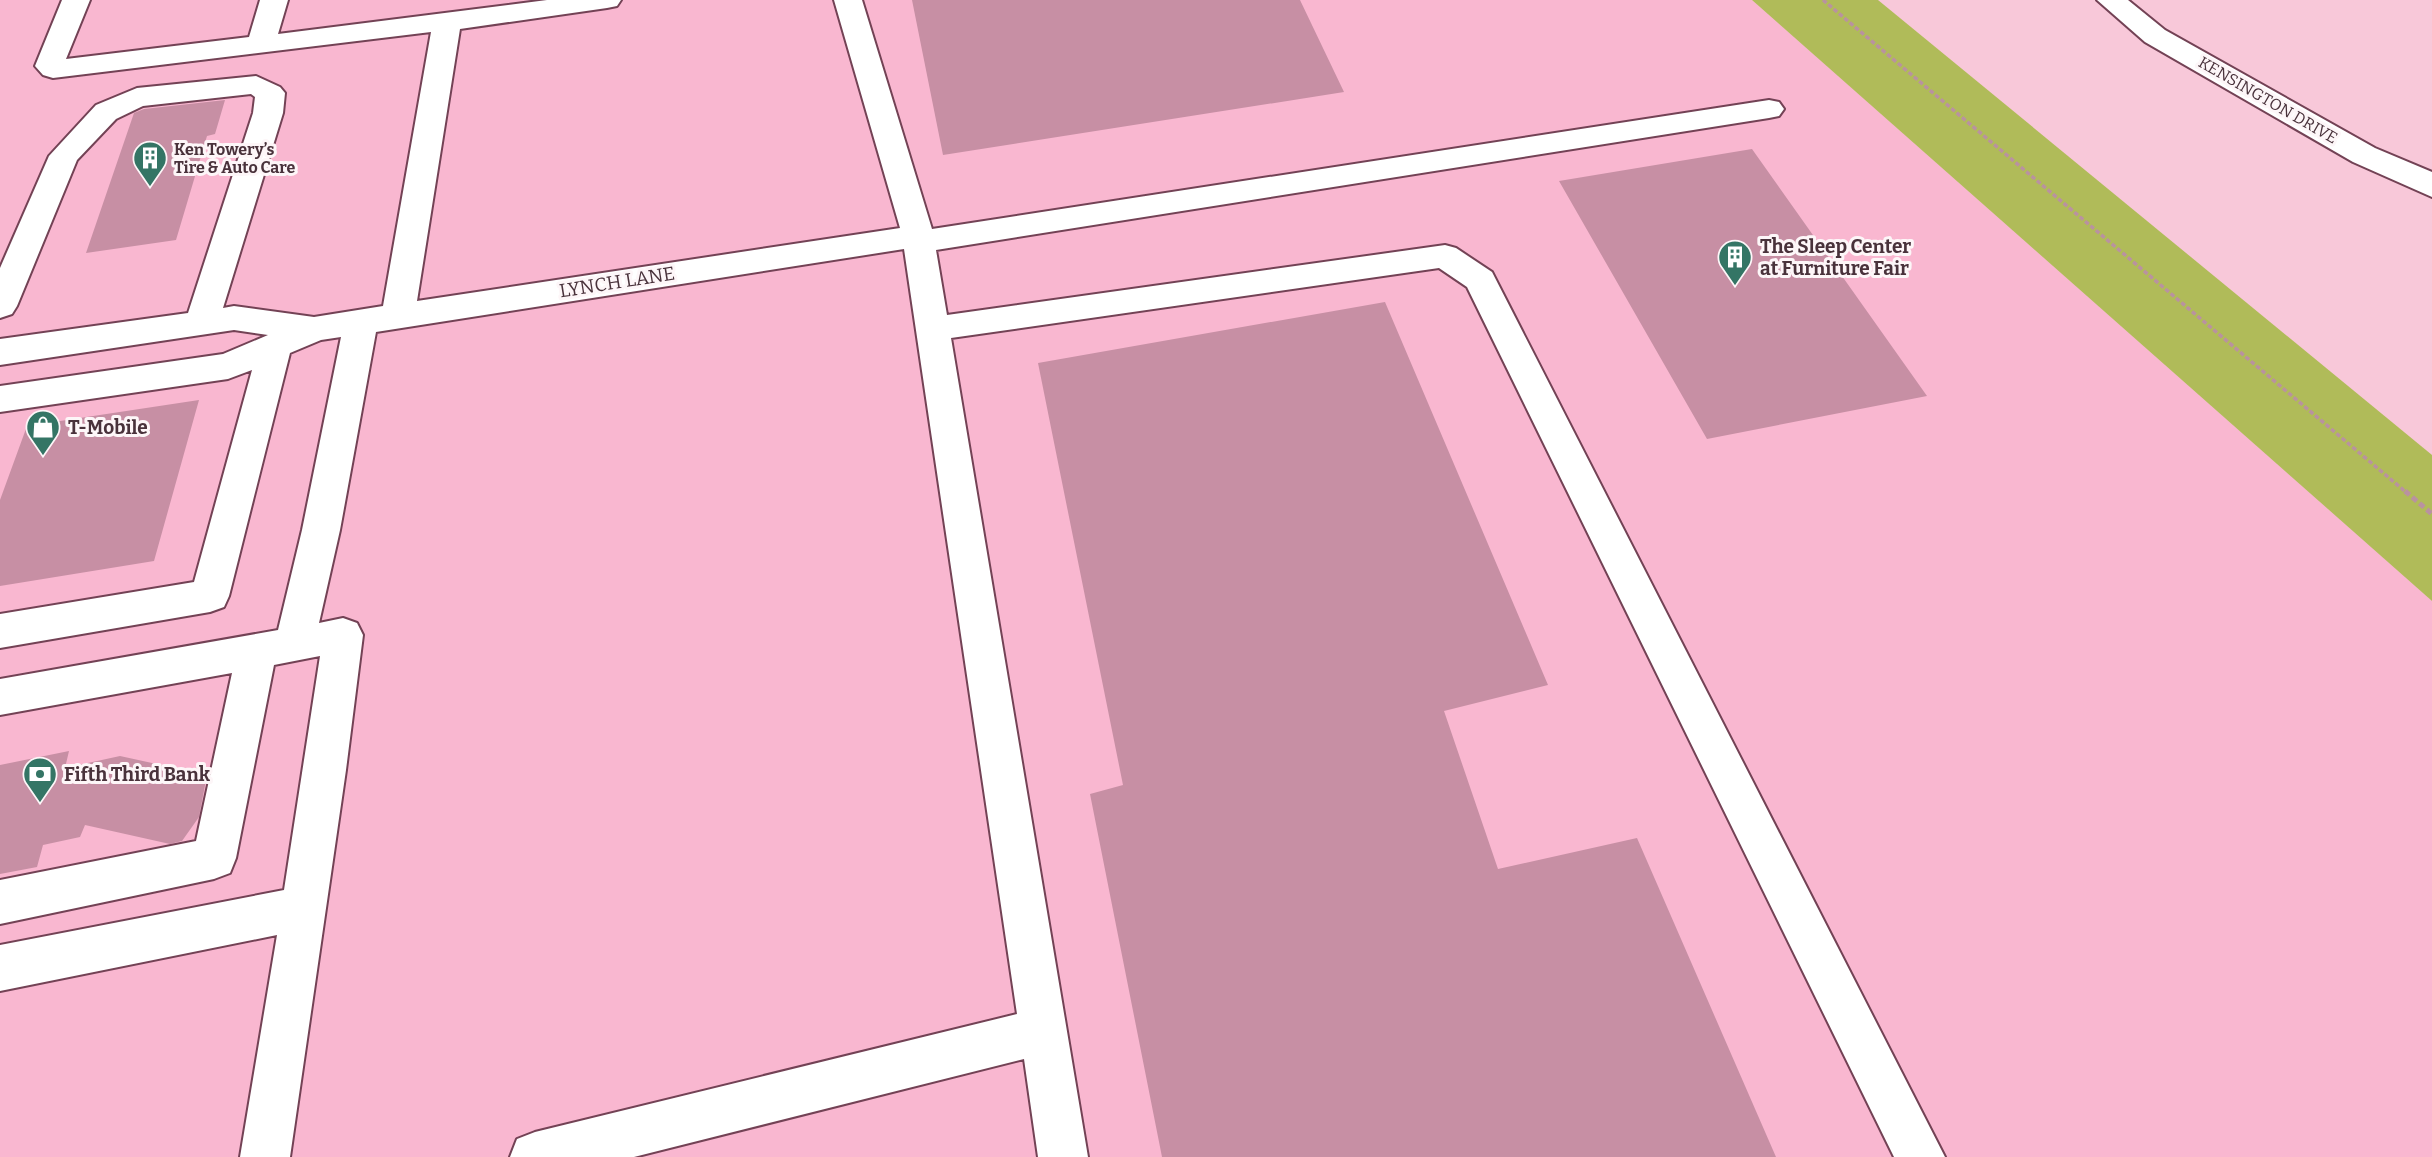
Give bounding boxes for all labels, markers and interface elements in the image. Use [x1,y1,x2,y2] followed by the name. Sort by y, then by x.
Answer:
[2195,52,2341,148] street label: KENSINGTON DRIVE
[131,139,169,188] building icon: Ken Towery’s Tire & Auto Care
[174,140,296,177] place label: Ken Towery’s Tire & Auto Care
[1760,235,1911,280] place label: The Sleep Center at Furniture Fair
[1716,238,1754,287] building icon: The Sleep Center at Furniture Fair
[558,262,676,302] street label: LYNCH LANE
[24,408,62,457] shop icon: T-Mobile
[68,416,148,439] place label: T-Mobile
[21,755,59,804] bank icon: Fifth Third Bank
[64,763,211,786] place label: Fifth Third Bank

